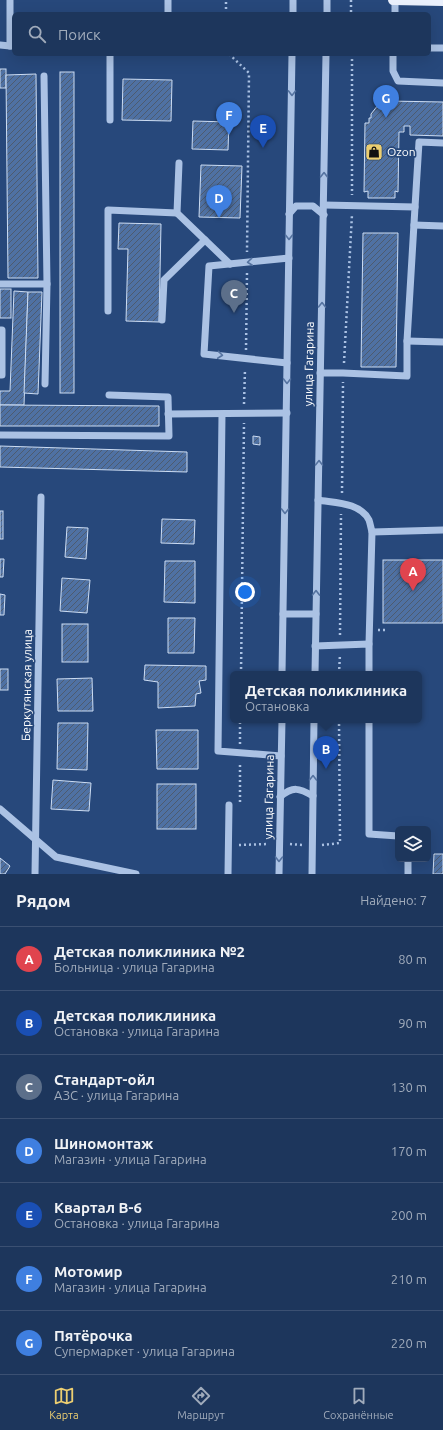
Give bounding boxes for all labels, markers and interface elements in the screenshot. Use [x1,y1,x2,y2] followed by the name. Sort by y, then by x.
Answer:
[12,12,431,56] search box
[26,23,48,45] icon: search
[58,26,101,43] text: Поиск
[373,85,399,118] pin: G
[288,90,296,96] one-way arrow
[216,102,242,135] pin: F
[250,115,276,148] pin: E
[364,142,384,162] shop icon: Ozon
[387,145,416,158] place label: Ozon
[320,172,328,178] one-way arrow
[206,185,232,218] pin: D
[285,234,293,240] one-way arrow
[247,257,253,266] one-way arrow
[221,280,247,313] pin: C
[318,302,326,308] one-way arrow
[301,321,316,407] street label: улица Гагарина
[217,351,223,360] one-way arrow
[283,378,291,384] one-way arrow
[314,460,323,466] one-way arrow
[281,508,289,514] one-way arrow
[400,558,426,591] pin: A
[235,582,255,602] your location
[312,590,320,596] one-way arrow
[19,629,34,741] street label: Беркутянская улица
[230,671,422,723] popup
[245,682,407,699] text: Детская поликлиника
[245,699,309,713] text: Остановка
[313,736,339,769] pin: B
[261,754,276,840] street label: улица Гагарина
[309,775,318,781] one-way arrow
[395,826,431,862] map controls
[395,826,431,862] button: layers
[275,856,283,862] one-way arrow
[16,891,71,910] text: Рядом
[360,893,427,907] text: Найдено: 7
[54,943,245,960] text: Детская поликлиника №2
[24,952,34,966] text: A
[398,952,427,966] text: 80 m
[54,960,215,974] text: Больница · улица Гагарина
[54,1007,216,1024] text: Детская поликлиника
[25,1016,33,1030] text: B
[398,1016,427,1030] text: 90 m
[54,1024,220,1038] text: Остановка · улица Гагарина
[54,1071,155,1088] text: Стандарт-ойл
[25,1080,33,1094] text: C
[391,1080,427,1094] text: 130 m
[54,1088,179,1102] text: АЗС · улица Гагарина
[54,1135,153,1152] text: Шиномонтаж
[24,1144,34,1158] text: D
[391,1144,427,1158] text: 170 m
[54,1152,207,1166] text: Магазин · улица Гагарина
[54,1199,142,1216] text: Квартал В-6
[25,1208,33,1222] text: E
[391,1208,427,1222] text: 200 m
[54,1216,220,1230] text: Остановка · улица Гагарина
[54,1263,122,1280] text: Мотомир
[25,1272,33,1286] text: F
[391,1272,427,1286] text: 210 m
[54,1280,207,1294] text: Магазин · улица Гагарина
[54,1327,133,1344] text: Пятёрочка
[25,1336,34,1350] text: G
[391,1336,427,1350] text: 220 m
[54,1344,235,1358] text: Супермаркет · улица Гагарина
[49,1385,79,1421] tab: Карта
[177,1385,225,1421] tab: Маршрут
[323,1385,394,1421] tab: Сохранённые

